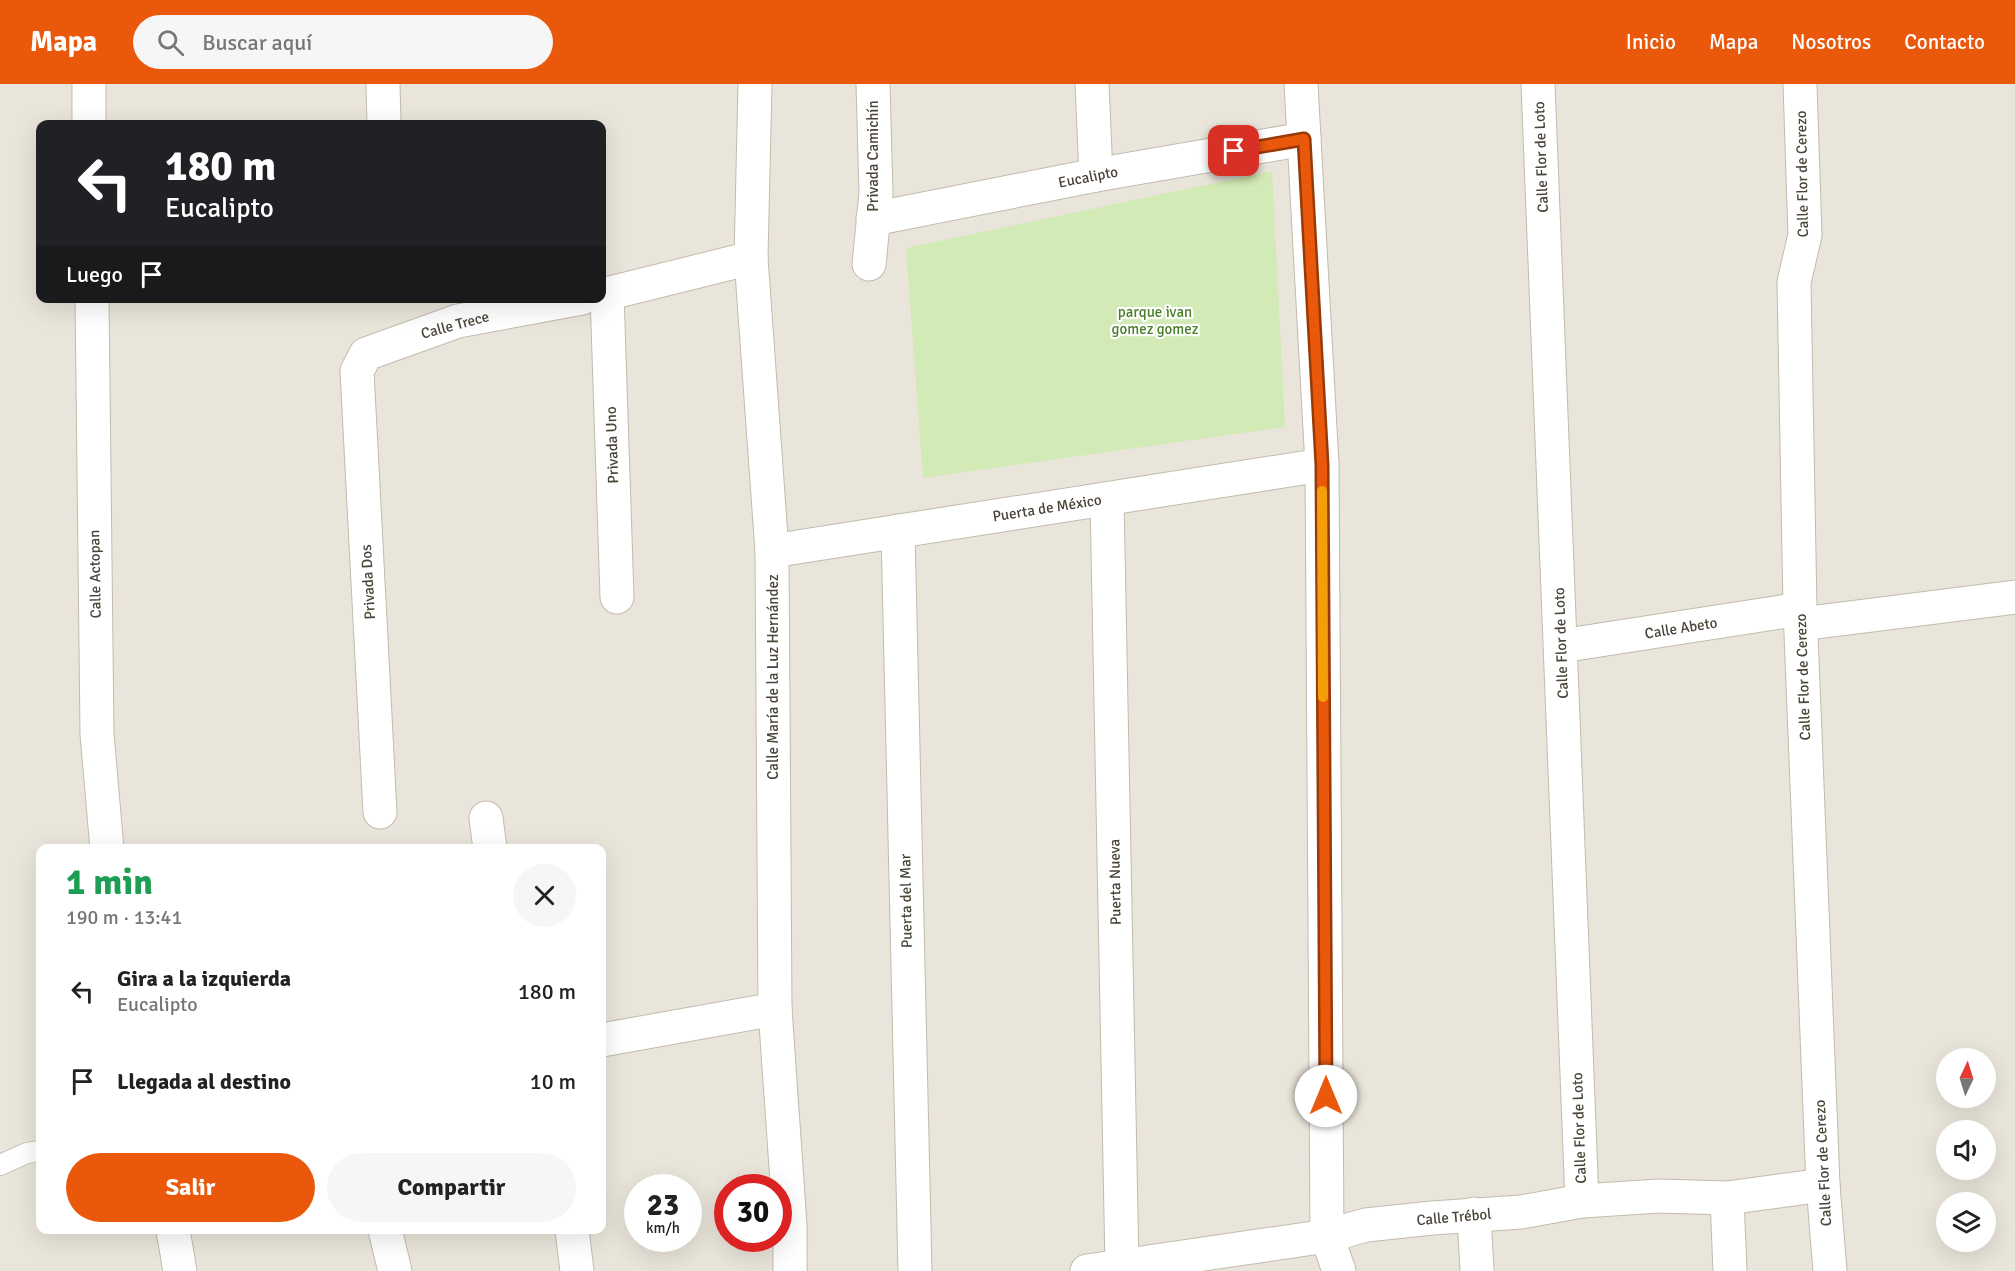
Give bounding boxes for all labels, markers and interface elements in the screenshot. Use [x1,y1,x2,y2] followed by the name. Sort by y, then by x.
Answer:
[133,15,553,69] search box
[30,25,97,59] text: Mapa
[154,26,187,59] icon: search
[202,29,312,56] text: Buscar aquí
[1626,29,1676,55] text: Inicio
[1709,29,1758,55] text: Mapa
[1791,29,1871,55] text: Nosotros
[1904,29,1985,55] text: Contacto
[864,100,882,212] street label: Privada Camichín
[1530,101,1552,213] street label: Calle Flor de Loto
[1792,110,1812,238] street label: Calle Flor de Cerezo
[1208,125,1259,176] pin
[1217,134,1250,167] icon: arrive
[165,141,276,192] text: 180 m
[66,144,144,222] icon: left
[1057,162,1120,192] street label: Eucalipto
[165,192,274,225] text: Eucalipto
[135,258,168,291] icon: arrive
[66,261,123,288] text: Luego
[1111,303,1199,338] park label: parque ivan gomez gomez
[419,307,491,343] street label: Calle Trece
[602,406,622,484] street label: Privada Uno
[991,490,1103,526] street label: Puerta de México
[85,530,105,618] street label: Calle Actopan
[357,544,379,620] street label: Privada Dos
[764,574,782,780] street label: Calle María de la Luz Hernández
[1550,587,1572,699] street label: Calle Flor de Loto
[1643,613,1719,643] street label: Calle Abeto
[1792,613,1814,741] street label: Calle Flor de Cerezo
[1105,839,1125,925] street label: Puerta Nueva
[896,853,916,948] street label: Puerta del Mar
[66,860,153,905] text: 1 min
[513,864,576,927] button: close
[66,905,182,930] text: 190 m · 13:41
[117,965,291,992] text: Gira a la izquierda
[66,975,99,1008] icon: left
[518,978,576,1005] text: 180 m
[117,992,198,1017] text: Eucalipto
[1936,1048,1996,1108] north arrow
[1936,1048,1996,1252] map controls
[1294,1064,1358,1128] position arrow
[66,1065,99,1098] icon: arrive
[117,1068,291,1095] text: Llegada al destino
[530,1068,576,1095] text: 10 m
[1568,1072,1590,1184] street label: Calle Flor de Loto
[1811,1099,1835,1227] street label: Calle Flor de Cerezo
[1936,1120,1996,1180] button: sound
[66,1153,315,1222] button: Salir
[327,1153,576,1222] button: Compartir
[714,1174,792,1252] speed limit sign: 30
[647,1187,679,1224] text: 23
[1936,1192,1996,1252] button: layers
[1416,1205,1492,1229] street label: Calle Trébol
[646,1219,680,1237] text: km/h

